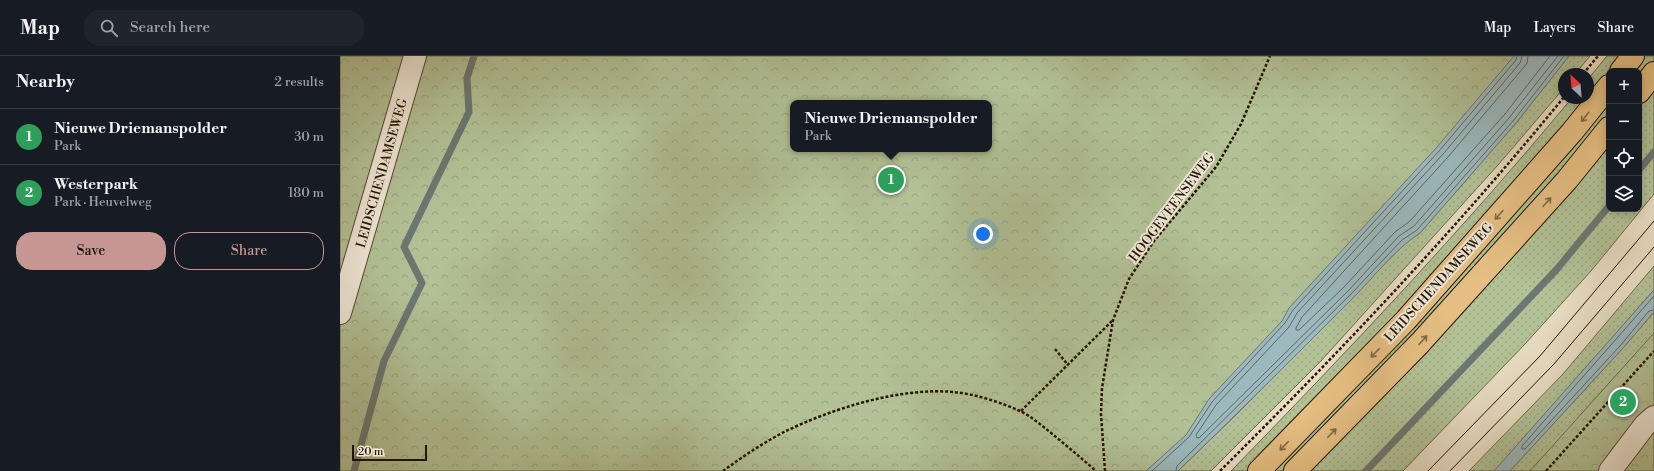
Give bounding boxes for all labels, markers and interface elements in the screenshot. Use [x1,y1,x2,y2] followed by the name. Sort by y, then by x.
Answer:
[84,10,364,46] search box
[20,16,60,40] text: Map
[98,17,120,39] icon: search
[130,18,210,37] text: Search here
[1484,19,1511,37] text: Map
[1533,19,1576,37] text: Layers
[1598,19,1634,37] text: Share
[1558,68,1594,104] north arrow
[1606,68,1642,212] map controls
[1606,68,1642,104] button: +
[16,71,75,93] text: Nearby
[275,74,324,90] text: 2 results
[353,96,411,250] street label: LEIDSCHENDAMSEWEG
[790,100,992,152] popup
[1606,104,1642,140] button: −
[805,109,977,128] text: Nieuwe Driemanspolder
[1580,111,1589,122] one-way arrow
[54,119,227,138] text: Nieuwe Driemanspolder
[805,128,832,144] text: Park
[26,129,32,145] text: 1
[294,129,324,145] text: 30 m
[54,138,81,154] text: Park
[1606,140,1642,176] button: locate
[1126,150,1218,265] street label: HOOGEVEENSEWEG
[878,165,904,195] pin: 1
[54,175,138,194] text: Westerpark
[1606,176,1642,212] button: layers
[25,185,33,201] text: 2
[288,185,324,201] text: 180 m
[54,194,152,210] text: Park · Heuvelweg
[1543,196,1552,207] one-way arrow
[1495,210,1504,220] one-way arrow
[1381,220,1497,345] street label: LEIDSCHENDAMSEWEG
[973,224,993,244] your location
[16,232,166,270] button: Save
[174,232,324,270] button: Share
[1418,335,1428,345] one-way arrow
[1370,348,1379,358] one-way arrow
[1610,387,1636,417] pin: 2
[1327,428,1337,438] one-way arrow
[1279,441,1289,451] one-way arrow
[352,443,427,462] scale bar
[358,445,383,459] text: 20 m

